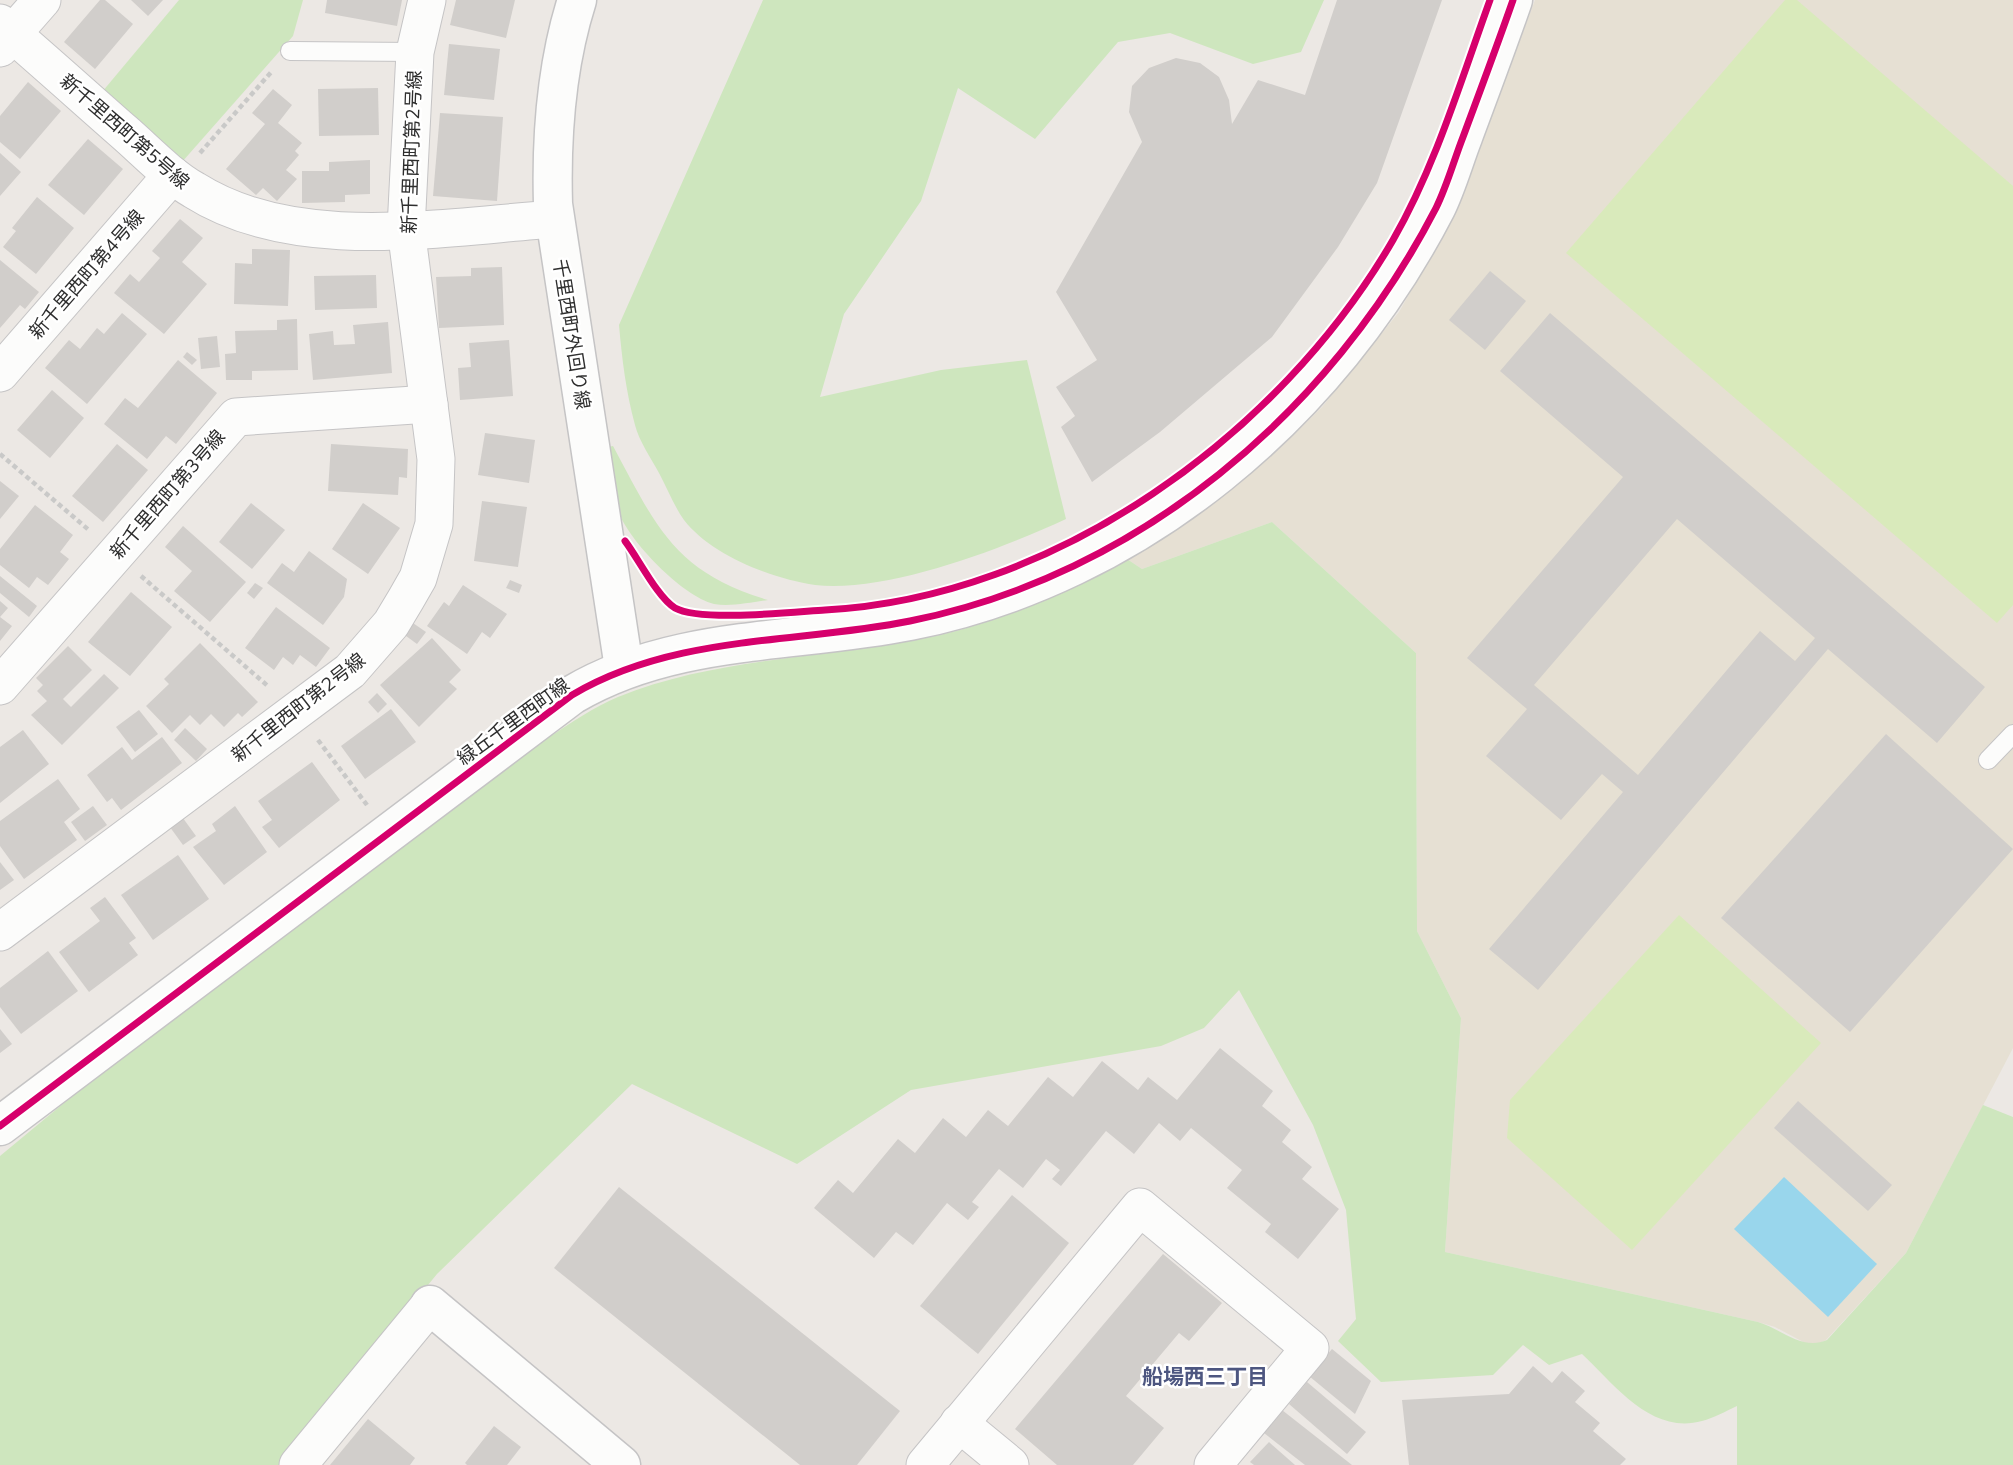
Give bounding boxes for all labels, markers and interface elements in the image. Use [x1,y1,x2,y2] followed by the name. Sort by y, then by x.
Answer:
[54,68,195,195] street label: 新千里西町第5号線
[396,70,428,234] street label: 新千里西町第2号線
[23,204,150,345] street label: 新千里西町第4号線
[546,257,596,411] street label: 千里西町外回り線
[104,424,231,565] street label: 新千里西町第3号線
[226,647,371,768] street label: 新千里西町第2号線
[452,672,575,771] street label: 緑丘千里西町線
[1142,1363,1268,1391] district label: 船場西三丁目

